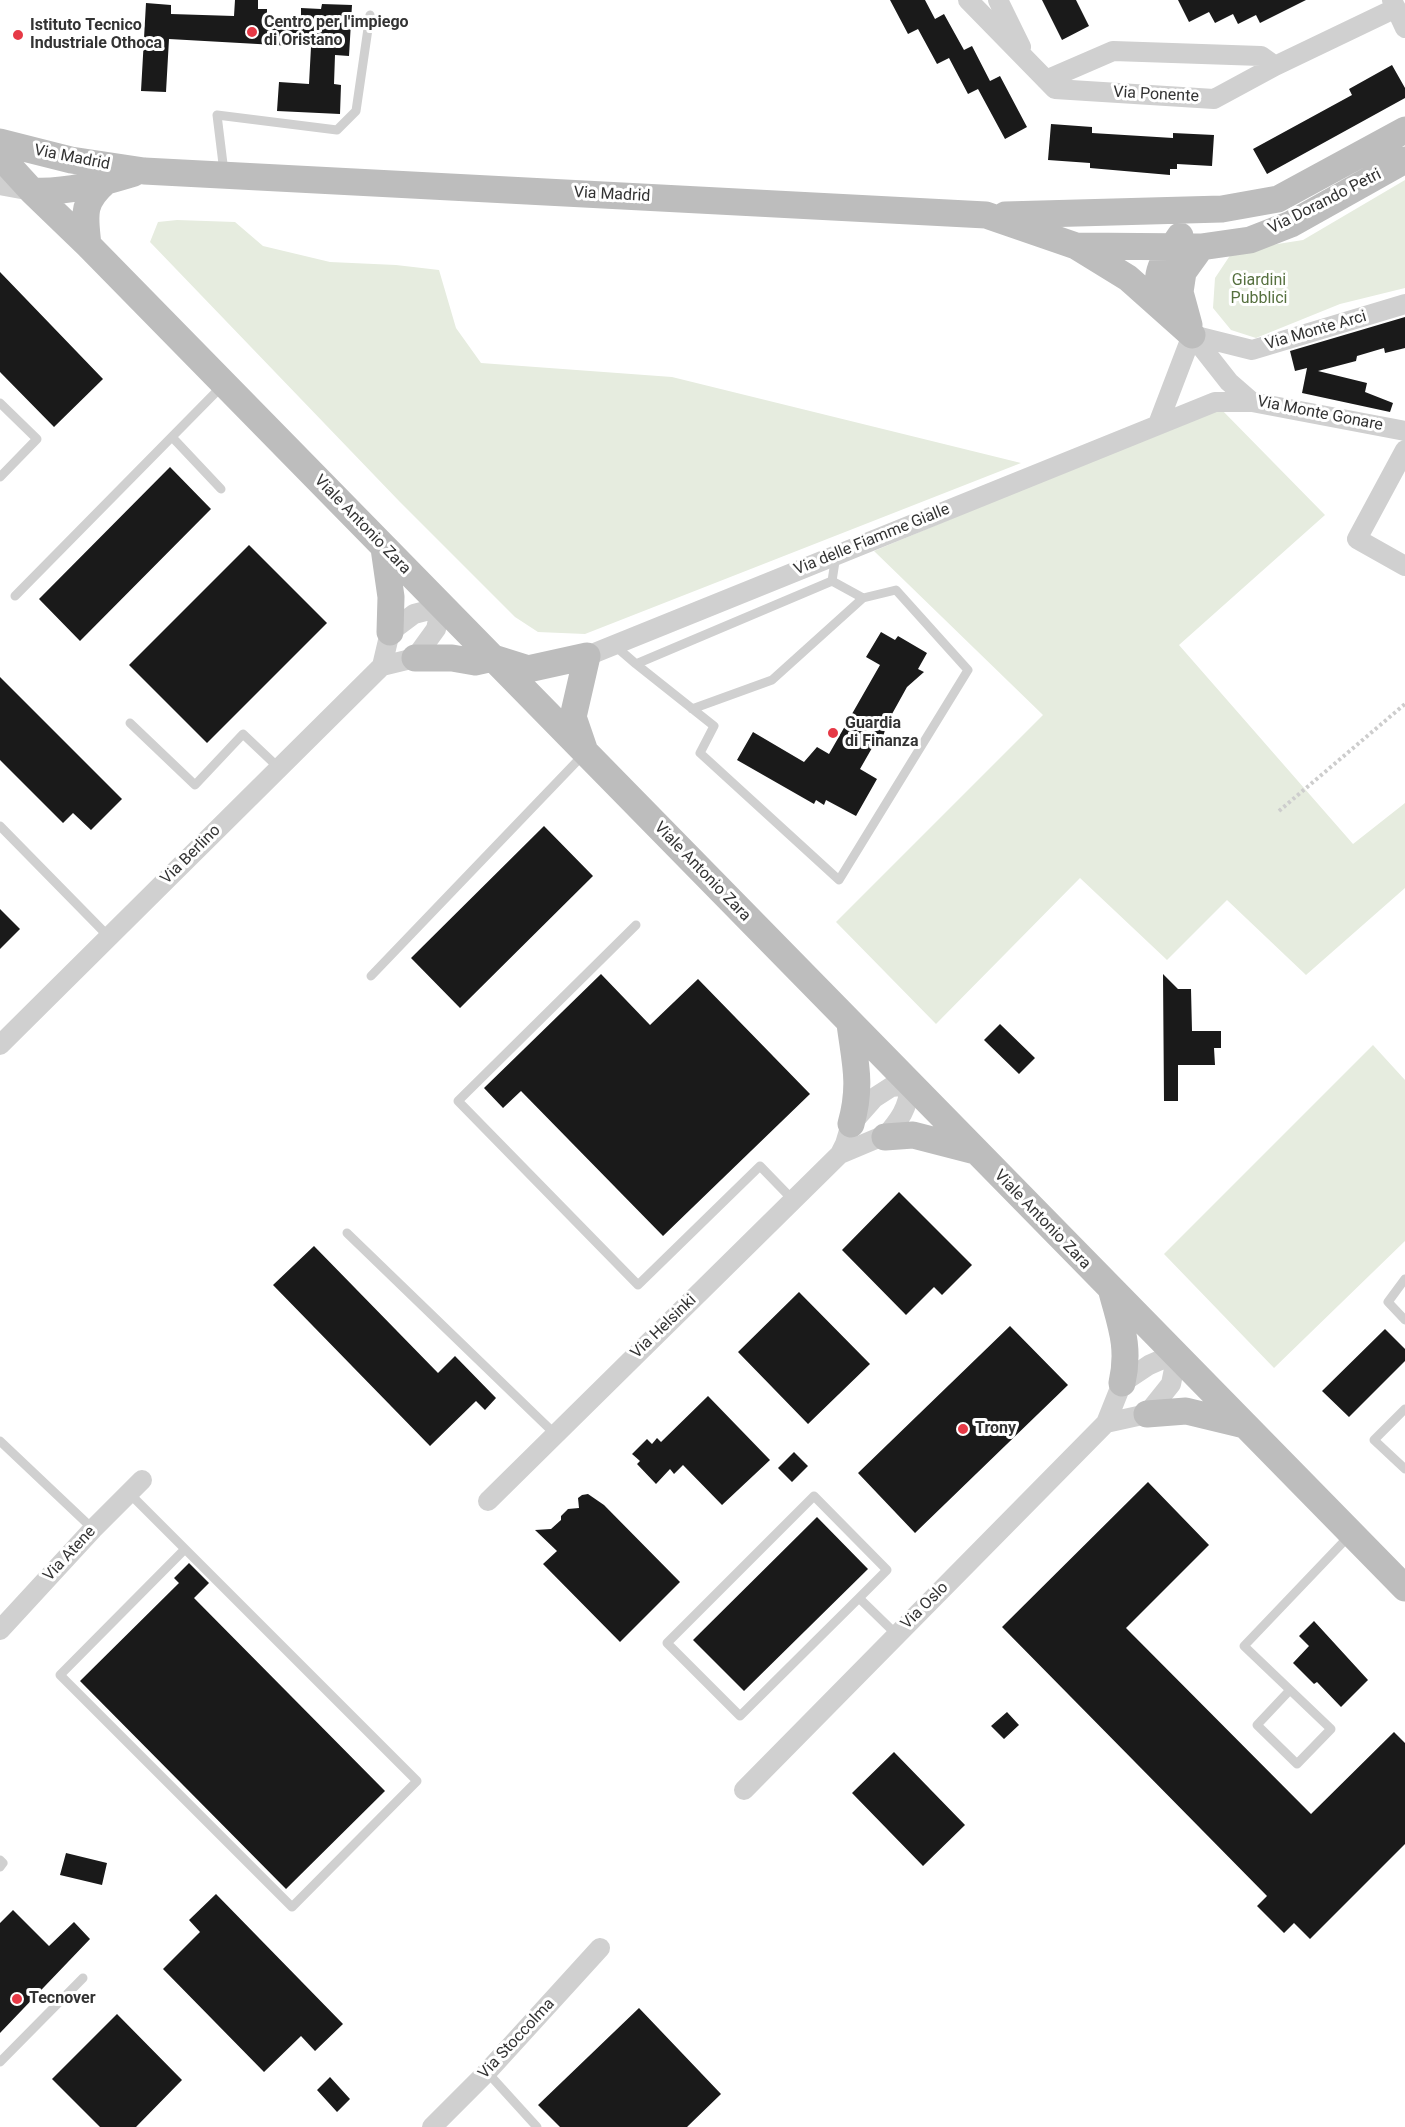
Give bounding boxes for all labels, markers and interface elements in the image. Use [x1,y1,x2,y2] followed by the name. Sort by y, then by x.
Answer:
[264,13,409,51] place label: Centro per l'impiego di Oristano
[30,16,162,54] place label: Istituto Tecnico Industriale Othoca
[245,25,259,39] marker: Centro per l'impiego di Oristano
[11,28,25,42] marker: Istituto Tecnico Industriale Othoca
[1113,83,1199,107] street label: Via Ponente
[32,141,112,175] street label: Via Madrid
[1265,165,1385,239] street label: Via Dorando Petri
[573,183,651,207] street label: Via Madrid
[1231,271,1287,309] park label: Giardini Pubblici
[1263,307,1369,355] street label: Via Monte Arci
[1255,392,1385,436] street label: Via Monte Gonare
[310,471,414,579] street label: Viale Antonio Zara
[791,500,953,580] street label: Via delle Fiamme Gialle
[845,714,918,752] place label: Guardia di Finanza
[826,726,840,740] marker: Guardia di Finanza
[650,818,754,926] street label: Viale Antonio Zara
[157,821,225,889] street label: Via Berlino
[990,1166,1094,1274] street label: Viale Antonio Zara
[627,1291,701,1363] street label: Via Helsinki
[975,1419,1016,1439] place label: Trony
[956,1422,970,1436] marker: Trony
[40,1523,100,1585] street label: Via Atene
[897,1578,953,1634] street label: Via Oslo
[29,1989,96,2009] place label: Tecnover
[10,1992,24,2006] marker: Tecnover
[475,1995,559,2083] street label: Via Stoccolma

